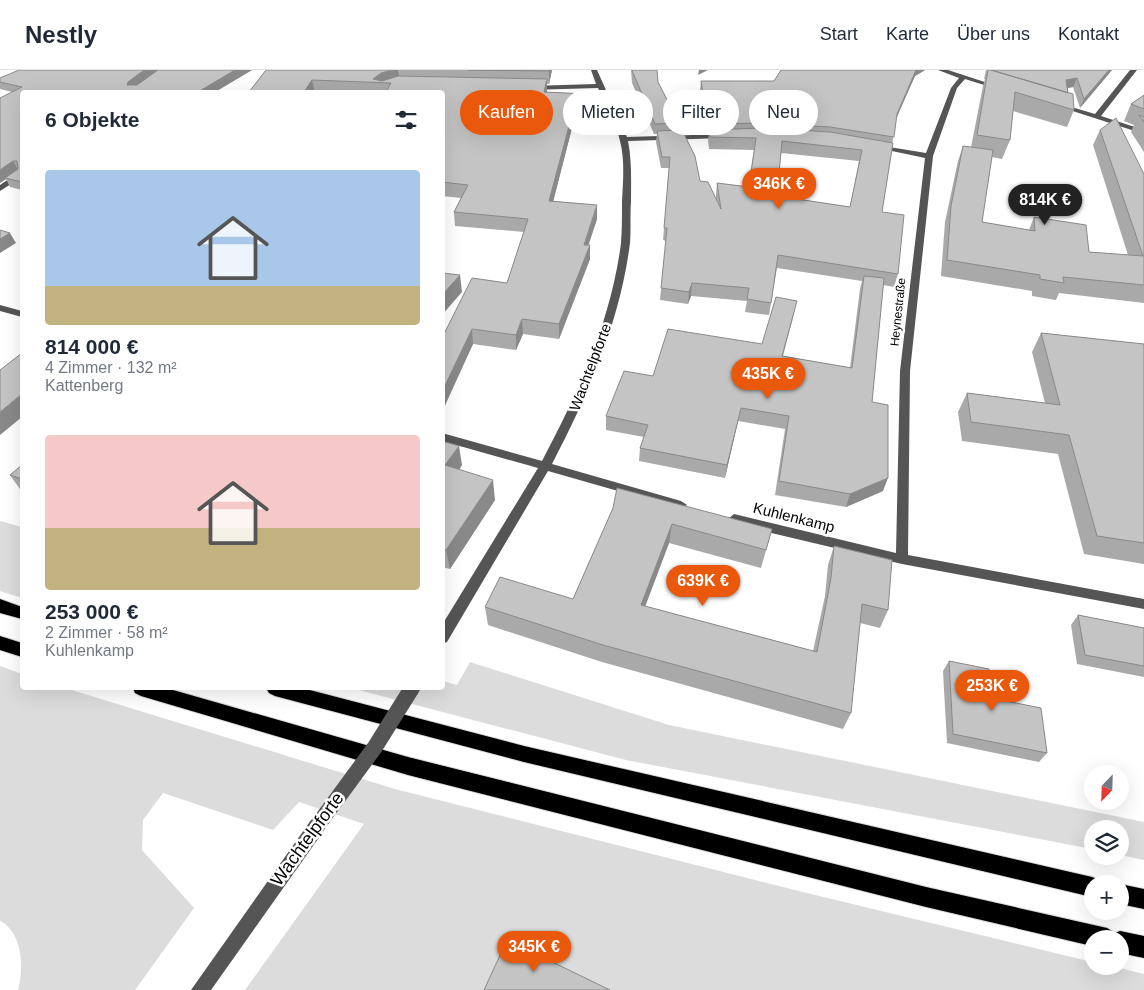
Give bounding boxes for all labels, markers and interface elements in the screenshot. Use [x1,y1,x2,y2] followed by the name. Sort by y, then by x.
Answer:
[25,21,97,48] text: Nestly
[820,24,858,44] text: Start
[886,24,929,44] text: Karte
[957,24,1030,44] text: Über uns
[1058,24,1119,44] text: Kontakt
[460,90,553,135] chip: Kaufen
[563,90,653,135] chip: Mieten
[663,90,739,135] chip: Filter
[749,90,818,135] chip: Neu
[392,106,420,134] icon: filters
[45,108,140,131] text: 6 Objekte
[738,168,820,210] pin: 346K €
[753,175,805,192] text: 346K €
[1004,184,1086,226] pin: 814K €
[1019,191,1071,208] text: 814K €
[188,203,278,293] icon: home
[887,277,909,347] street label: Heynestraße
[566,321,614,413] street label: Wachtelpforte
[45,335,138,358] text: 814 000 €
[727,358,809,400] pin: 435K €
[45,359,177,376] text: 4 Zimmer · 132 m²
[742,365,794,382] text: 435K €
[45,377,123,394] text: Kattenberg
[188,468,278,558] icon: home
[751,499,837,535] street label: Kuhlenkamp
[662,564,744,607] pin: 639K €
[677,572,729,589] text: 639K €
[45,600,138,623] text: 253 000 €
[45,624,168,641] text: 2 Zimmer · 58 m²
[45,642,134,659] text: Kuhlenkamp
[951,670,1033,712] pin: 253K €
[966,677,1018,694] text: 253K €
[1084,765,1129,810] north arrow
[1084,765,1129,975] map controls
[266,788,348,890] street label: Wachtelpforte
[1084,820,1129,865] button: layers
[1084,875,1129,920] button: +
[493,930,575,973] pin: 345K €
[1084,930,1129,975] button: −
[508,938,560,955] text: 345K €

